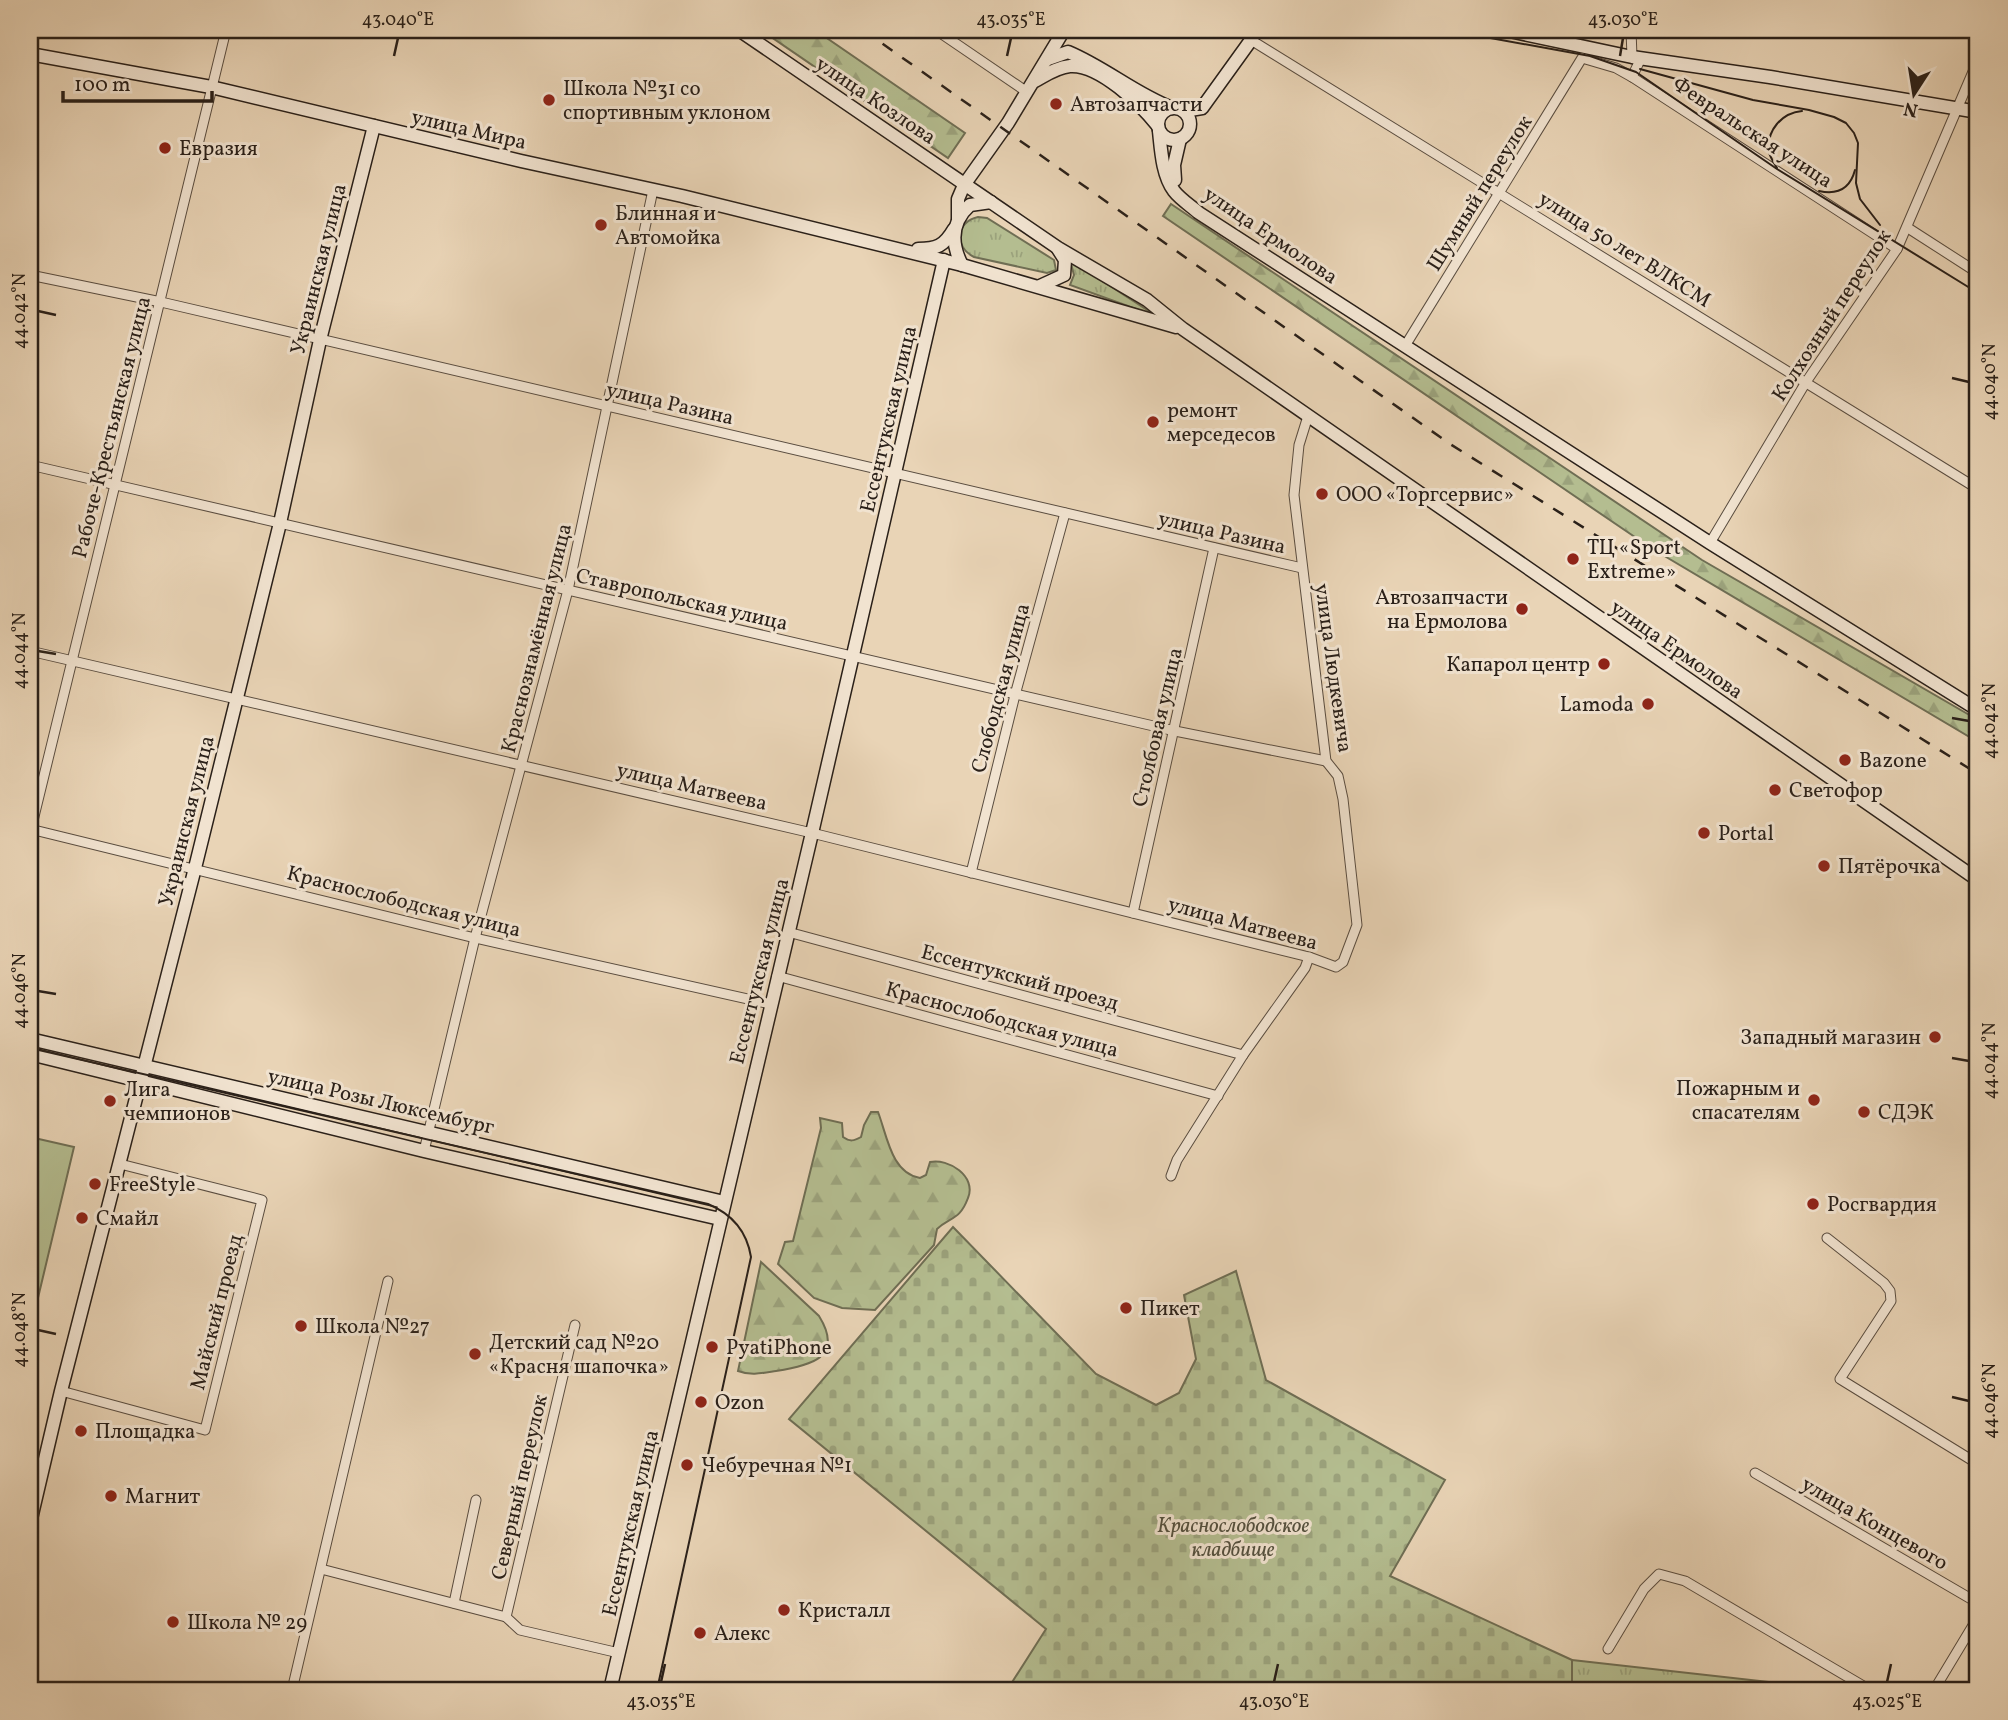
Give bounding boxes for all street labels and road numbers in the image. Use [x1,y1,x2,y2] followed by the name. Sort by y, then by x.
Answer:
[809,50,941,152] street label: улица Козлова
[1666,71,1838,196] street label: Февральская улица
[408,103,529,158] street label: улица Мира
[1421,110,1540,277] street label: Шумный переулок
[284,181,355,358] street label: Украинская улица
[1197,181,1343,292] street label: улица Ермолова
[1532,185,1716,315] street label: улица 50 лет ВЛКСМ
[1766,224,1899,408] street label: Колхозный переулок
[66,293,159,561] street label: Рабоче-Крестьянская улица
[854,323,925,516] street label: Ессентукская улица
[603,376,736,433] street label: улица Разина
[1155,505,1288,562] street label: улица Разина
[495,520,580,756] street label: Краснознамённая улица
[573,562,791,639] street label: Ставропольская улица
[1306,582,1359,755] street label: улица Людкевича
[1604,594,1748,707] street label: улица Ермолова
[965,600,1038,776] street label: Слободская улица
[1126,645,1191,810] street label: Столбовая улица
[152,733,223,910] street label: Украинская улица
[613,756,770,819] street label: улица Матвеева
[284,859,524,946] street label: Краснослободская улица
[723,875,798,1067] street label: Ессентукская улица
[1165,891,1321,958] street label: улица Матвеева
[918,938,1122,1019] street label: Ессентукский проезд
[882,975,1121,1066] street label: Краснослободская улица
[264,1062,497,1143] street label: улица Розы Люксембург
[184,1231,251,1393] street label: Майский проезд
[485,1392,556,1583] street label: Северный переулок
[596,1427,667,1620] street label: Ессентукская улица
[1796,1470,1953,1578] street label: улица Концевого

